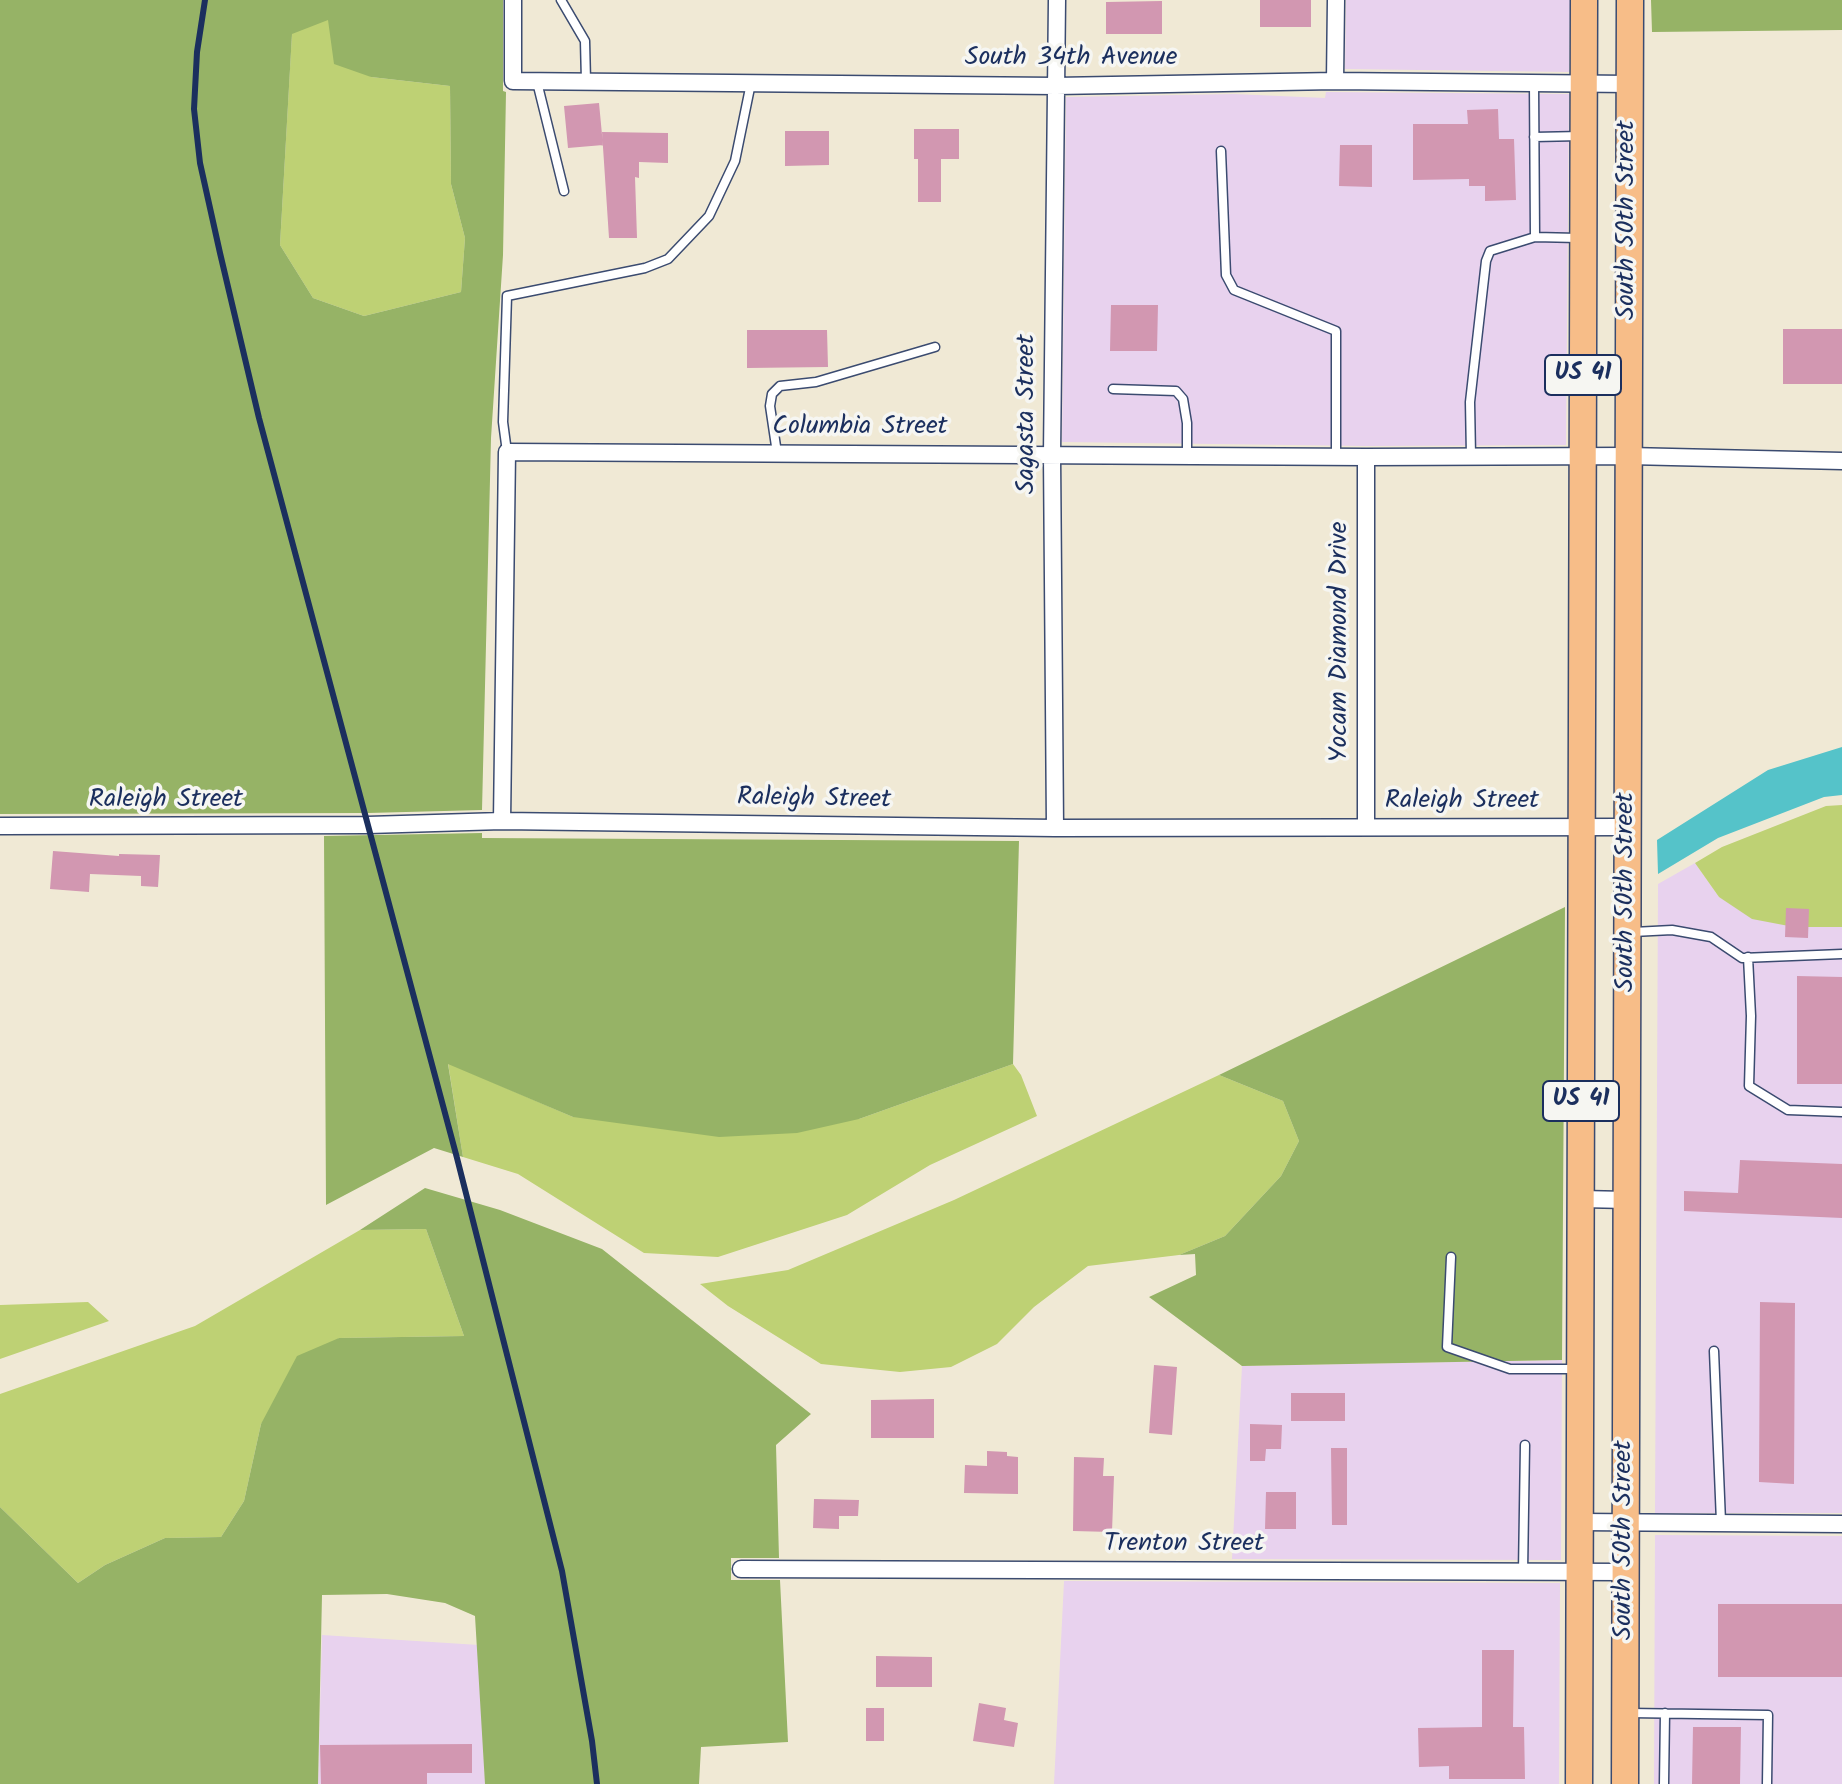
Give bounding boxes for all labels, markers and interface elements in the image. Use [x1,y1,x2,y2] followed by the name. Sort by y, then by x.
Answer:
[965,44,1177,76] street label: South 34th Avenue
[1613,120,1645,320] street label: South 50th Street
[1013,334,1045,494] street label: Sagasta Street
[1545,355,1621,395] road number: US 41
[772,413,948,445] street label: Columbia Street
[1326,522,1358,762] street label: Yocam Diamond Drive
[737,784,891,818] street label: Raleigh Street
[89,786,243,818] street label: Raleigh Street
[1385,787,1539,819] street label: Raleigh Street
[1612,792,1644,992] street label: South 50th Street
[1543,1081,1619,1121] road number: US 41
[1610,1440,1642,1640] street label: South 50th Street
[1104,1530,1264,1562] street label: Trenton Street

